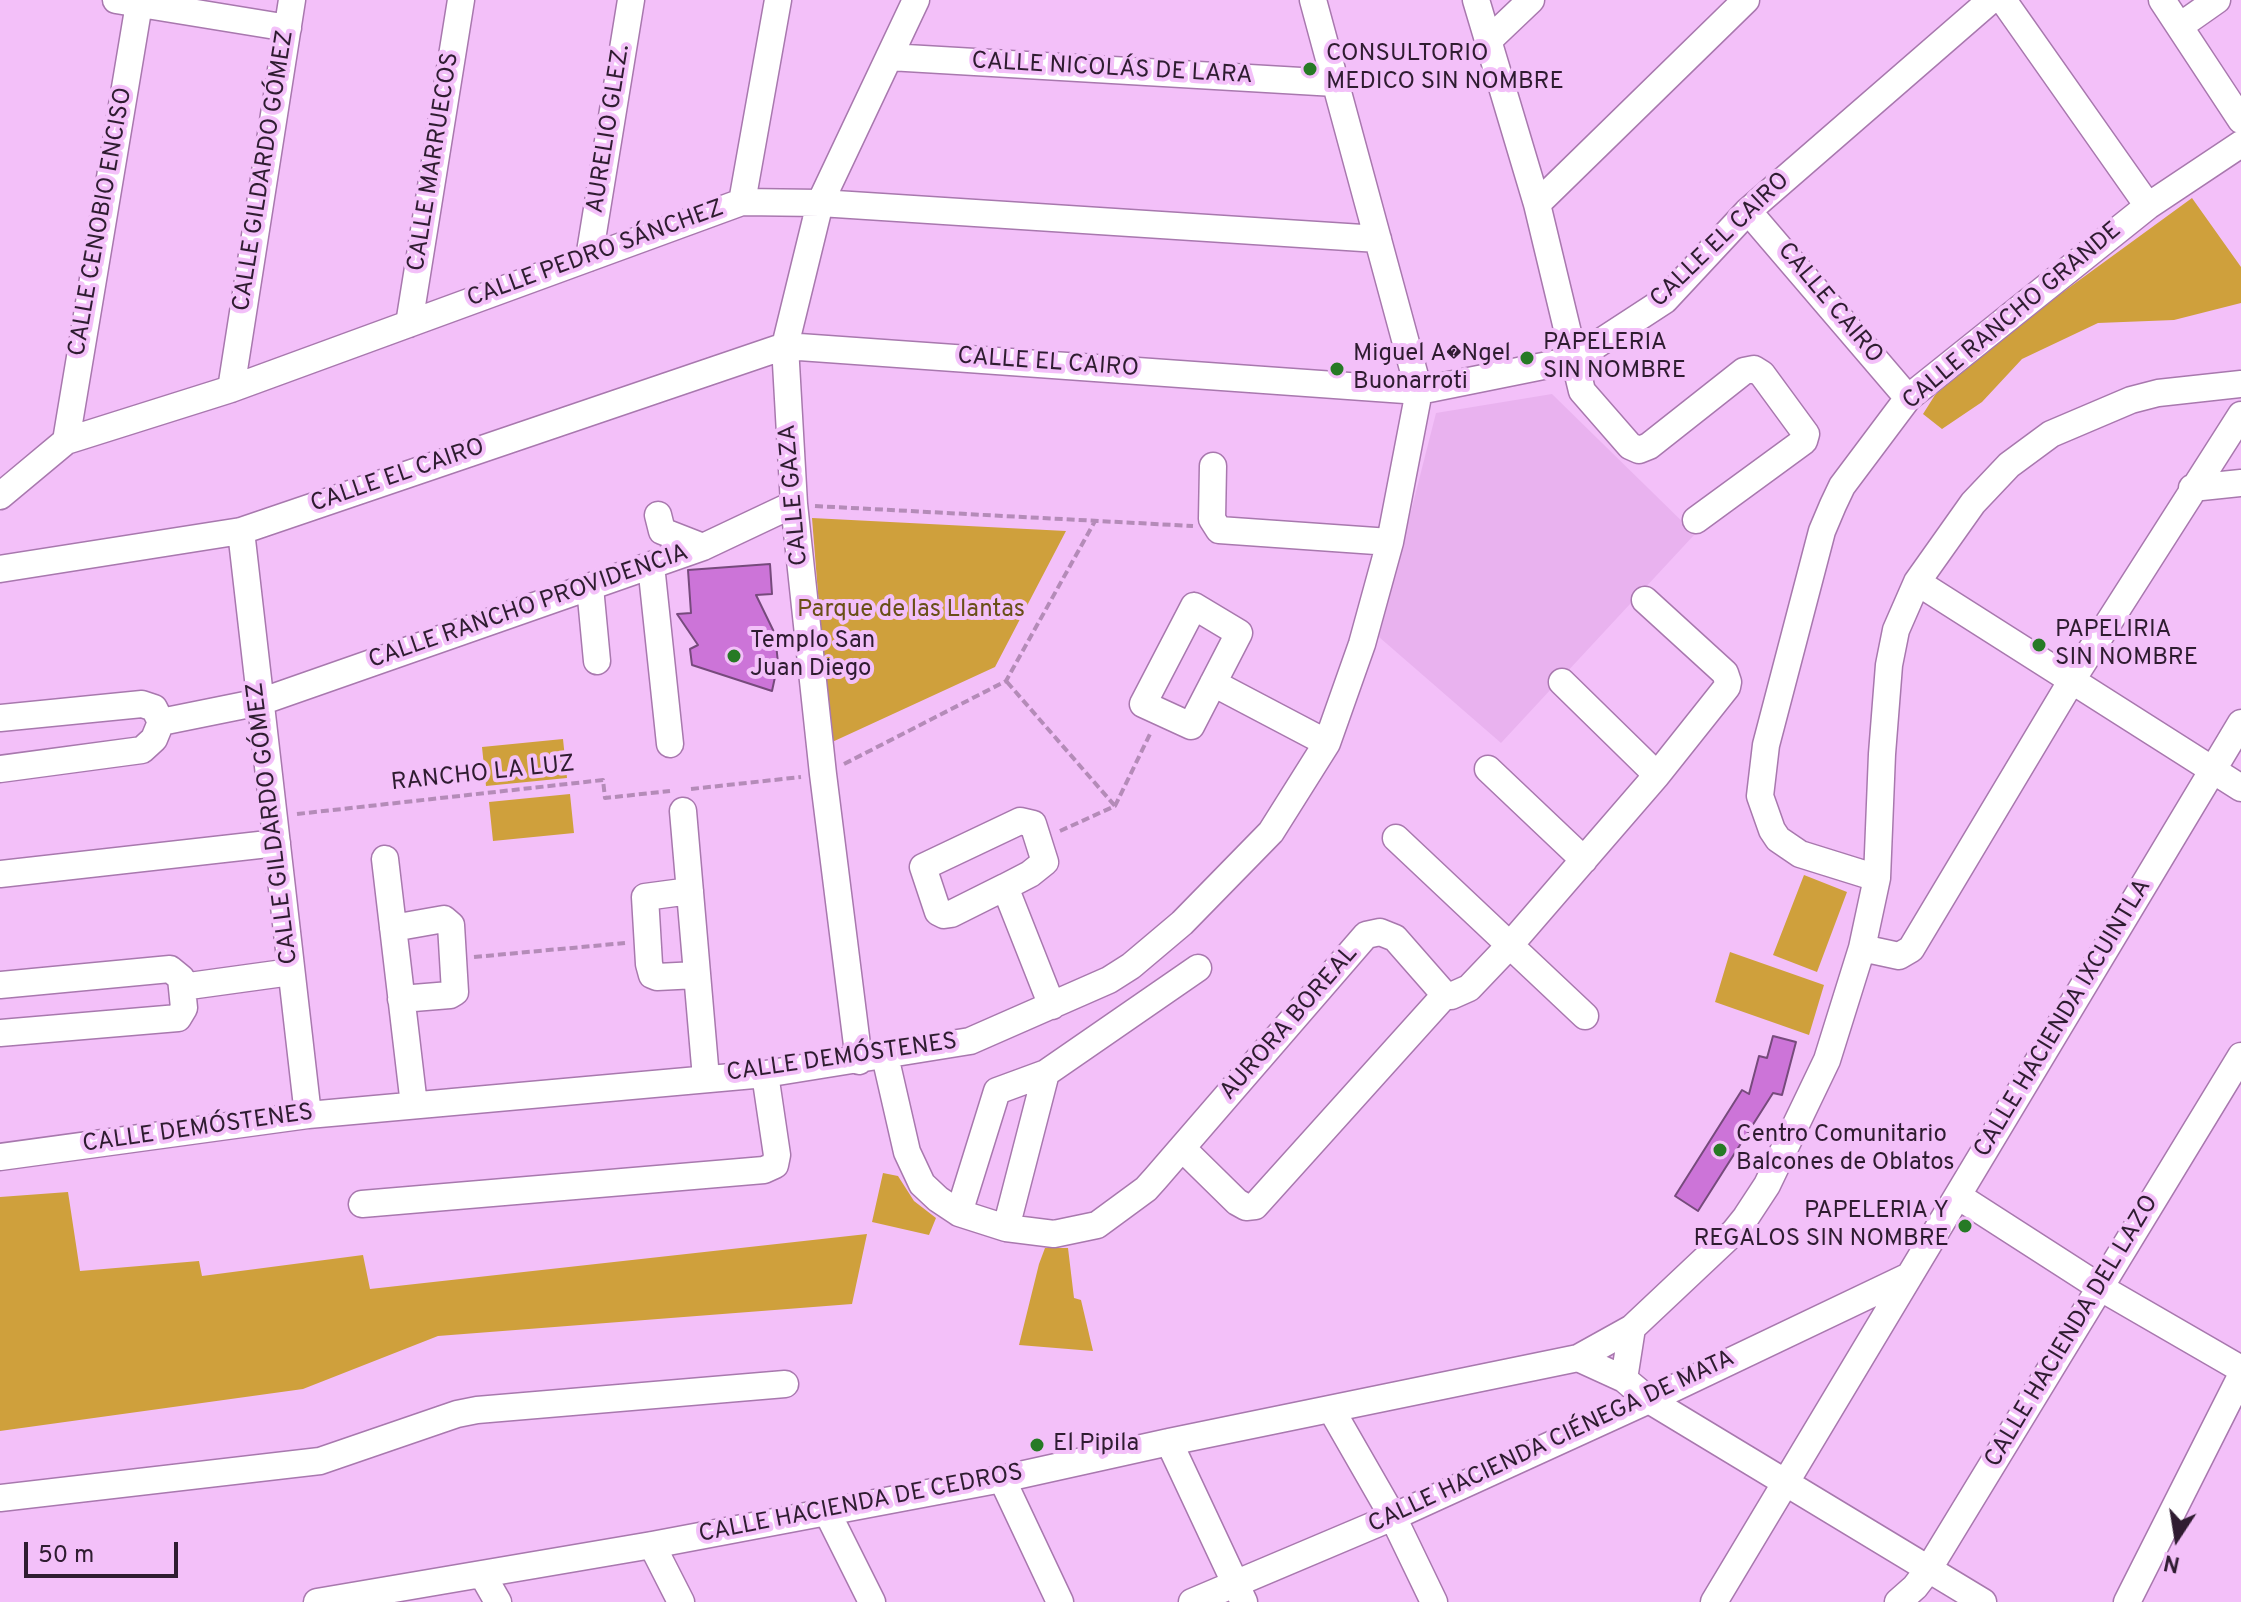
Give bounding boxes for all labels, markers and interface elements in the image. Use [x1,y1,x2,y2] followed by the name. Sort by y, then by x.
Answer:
[229,28,301,314] street label: CALLE GILDARDO GÓMEZ
[1326,41,1564,97] place label: CONSULTORIO MEDICO SIN NOMBRE
[582,42,638,216] street label: AURELIO GLEZ.
[971,48,1253,92] street label: CALLE NICOLÁS DE LARA
[403,51,467,273] street label: CALLE MARRUECOS
[1301,60,1319,78] marker: CONSULTORIO MEDICO SIN NOMBRE
[64,85,140,359] street label: CALLE CENOBIO ENCISO
[1646,167,1796,315] street label: CALLE EL CAIRO
[464,195,728,315] street label: CALLE PEDRO SÁNCHEZ
[1898,217,2128,417] street label: CALLE RANCHO GRANDE
[1770,238,1888,370] street label: CALLE CAIRO
[1543,330,1686,386] place label: PAPELERIA SIN NOMBRE
[1353,341,1511,397] place label: Miguel A�Ngel Buonarroti
[956,343,1140,385] street label: CALLE EL CAIRO
[1518,349,1536,367] marker: PAPELERIA SIN NOMBRE
[1328,360,1346,378] marker: Miguel A�Ngel Buonarroti
[774,423,816,567] street label: CALLE GAZA
[307,434,489,520] street label: CALLE EL CAIRO
[365,540,693,676] street label: CALLE RANCHO PROVIDENCIA
[797,597,1025,625] park label: Parque de las Llantas
[2055,617,2198,673] place label: PAPELIRIA SIN NOMBRE
[750,628,875,684] place label: Templo San Juan Diego
[2030,636,2048,654] marker: PAPELIRIA SIN NOMBRE
[725,647,743,665] marker: Templo San Juan Diego
[242,680,306,966] street label: CALLE GILDARDO GÓMEZ
[390,751,576,799] street label: RANCHO LA LUZ
[1969,875,2159,1163] street label: CALLE HACIENDA IXCUINTLA
[1215,941,1365,1107] street label: AURORA BOREAL
[725,1029,959,1089] street label: CALLE DEMÓSTENES
[81,1100,315,1160] street label: CALLE DEMÓSTENES
[1736,1122,1955,1178] place label: Centro Comunitario Balcones de Oblatos
[1711,1141,1729,1159] marker: Centro Comunitario Balcones de Oblatos
[1980,1191,2166,1473] street label: CALLE HACIENDA DEL LAZO
[1693,1198,1949,1254] place label: PAPELERIA Y REGALOS SIN NOMBRE
[1956,1217,1974,1235] marker: PAPELERIA Y REGALOS SIN NOMBRE
[1364,1345,1740,1541] street label: CALLE HACIENDA CIÉNEGA DE MATA
[1053,1431,1139,1459] place label: El Pipila
[1028,1436,1046,1454] marker: El Pipila
[697,1459,1025,1551] street label: CALLE HACIENDA DE CEDROS
[2137,1498,2217,1578] north arrow
[28,1526,182,1576] scale bar
[38,1541,94,1571] text: 50 m
[2161,1547,2182,1577] text: N

